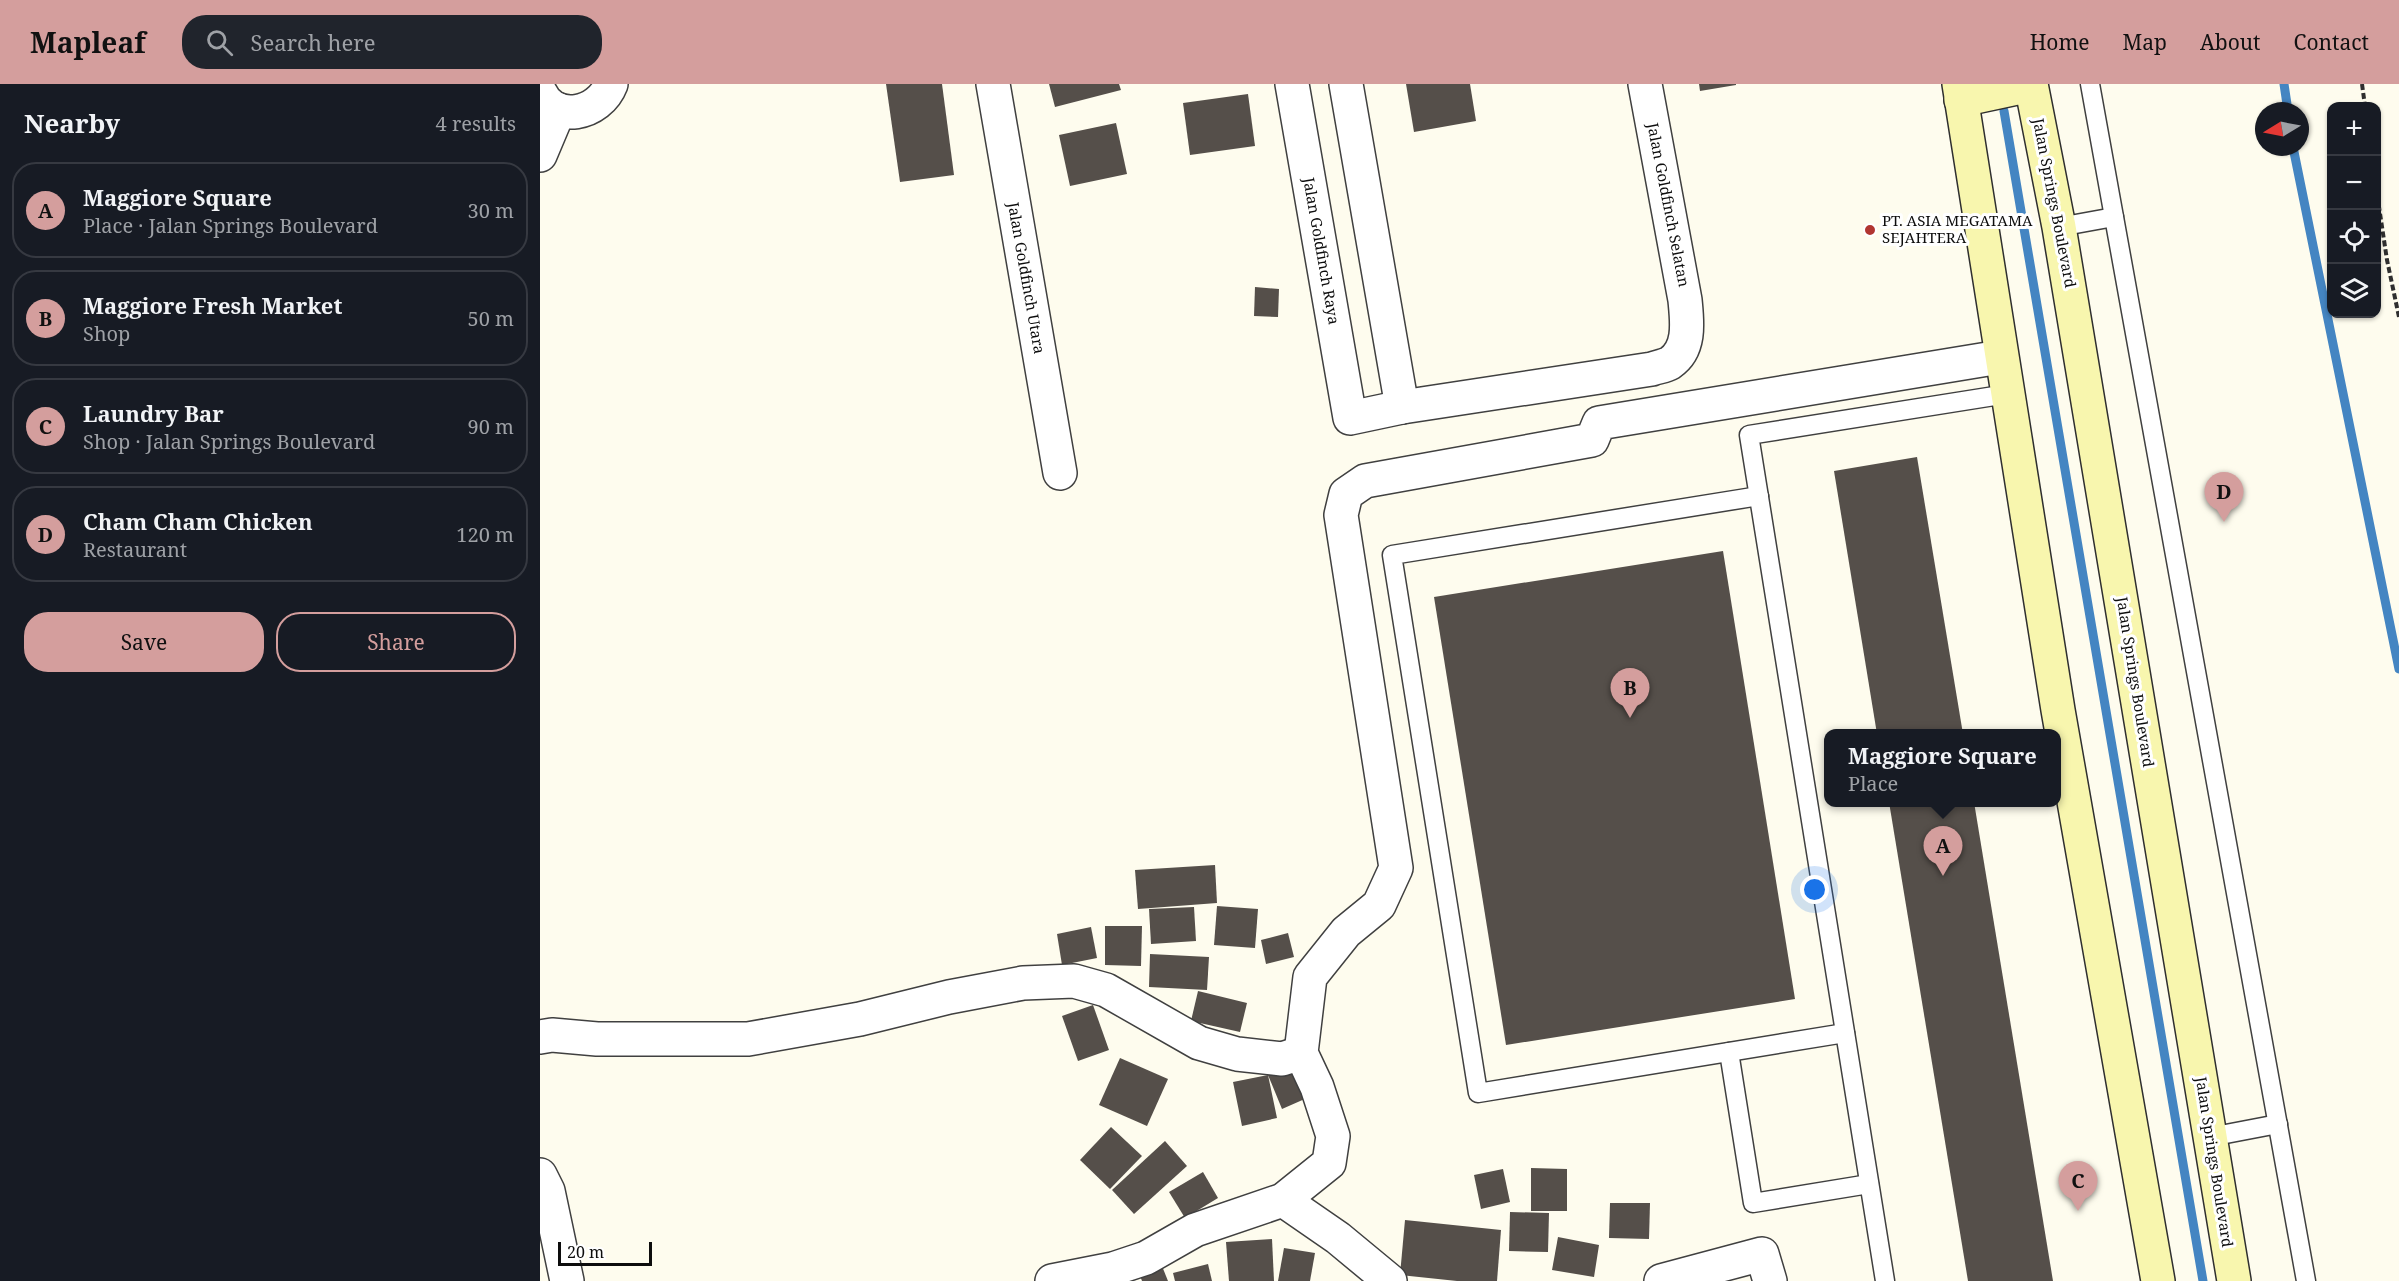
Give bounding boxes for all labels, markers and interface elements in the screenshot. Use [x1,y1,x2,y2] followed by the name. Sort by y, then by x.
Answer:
[182,15,602,69] search box
[30,23,146,61] text: Mapleaf
[203,26,236,59] icon: search
[251,27,375,57] text: Search here
[2030,28,2090,56] text: Home
[2123,28,2167,56] text: Map
[2200,28,2261,56] text: About
[2294,28,2369,56] text: Contact
[2255,102,2309,156] north arrow
[2327,102,2381,318] map controls
[2327,102,2381,156] button: +
[24,105,120,141] text: Nearby
[436,110,516,137] text: 4 results
[2029,115,2081,289] street label: Jalan Springs Boulevard
[1643,120,1695,289] street label: Jalan Goldfinch Selatan
[2327,156,2381,210] button: −
[1299,175,1345,326] street label: Jalan Goldfinch Raya
[83,182,272,212] text: Maggiore Square
[38,197,53,224] text: A
[468,197,514,224] text: 30 m
[1004,199,1050,355] street label: Jalan Goldfinch Utara
[1882,210,2033,247] place label: PT. ASIA MEGATAMA SEJAHTERA
[2327,210,2381,264] button: locate
[83,212,378,239] text: Place · Jalan Springs Boulevard
[1863,223,1877,237] marker: PT. ASIA MEGATAMA SEJAHTERA
[2327,264,2381,318] button: layers
[83,290,342,320] text: Maggiore Fresh Market
[39,305,52,332] text: B
[468,305,514,332] text: 50 m
[83,320,130,347] text: Shop
[83,398,224,428] text: Laundry Bar
[39,413,52,440] text: C
[468,413,514,440] text: 90 m
[83,428,375,455] text: Shop · Jalan Springs Boulevard
[2204,472,2244,522] pin: D
[83,506,313,536] text: Cham Cham Chicken
[38,521,53,548] text: D
[456,521,514,548] text: 120 m
[83,536,187,563] text: Restaurant
[2112,594,2159,768] street label: Jalan Springs Boulevard
[24,612,264,672] button: Save
[276,612,516,672] button: Share
[1610,668,1650,718] pin: B
[1824,729,2061,807] popup
[1848,740,2037,770] text: Maggiore Square
[1848,770,1898,797] text: Place
[1924,826,1962,876] pin: A
[1800,875,1829,904] your location
[2191,1074,2238,1248] street label: Jalan Springs Boulevard
[2058,1162,2098,1211] pin: C
[558,1239,652,1266] scale bar
[567,1241,604,1263] text: 20 m

